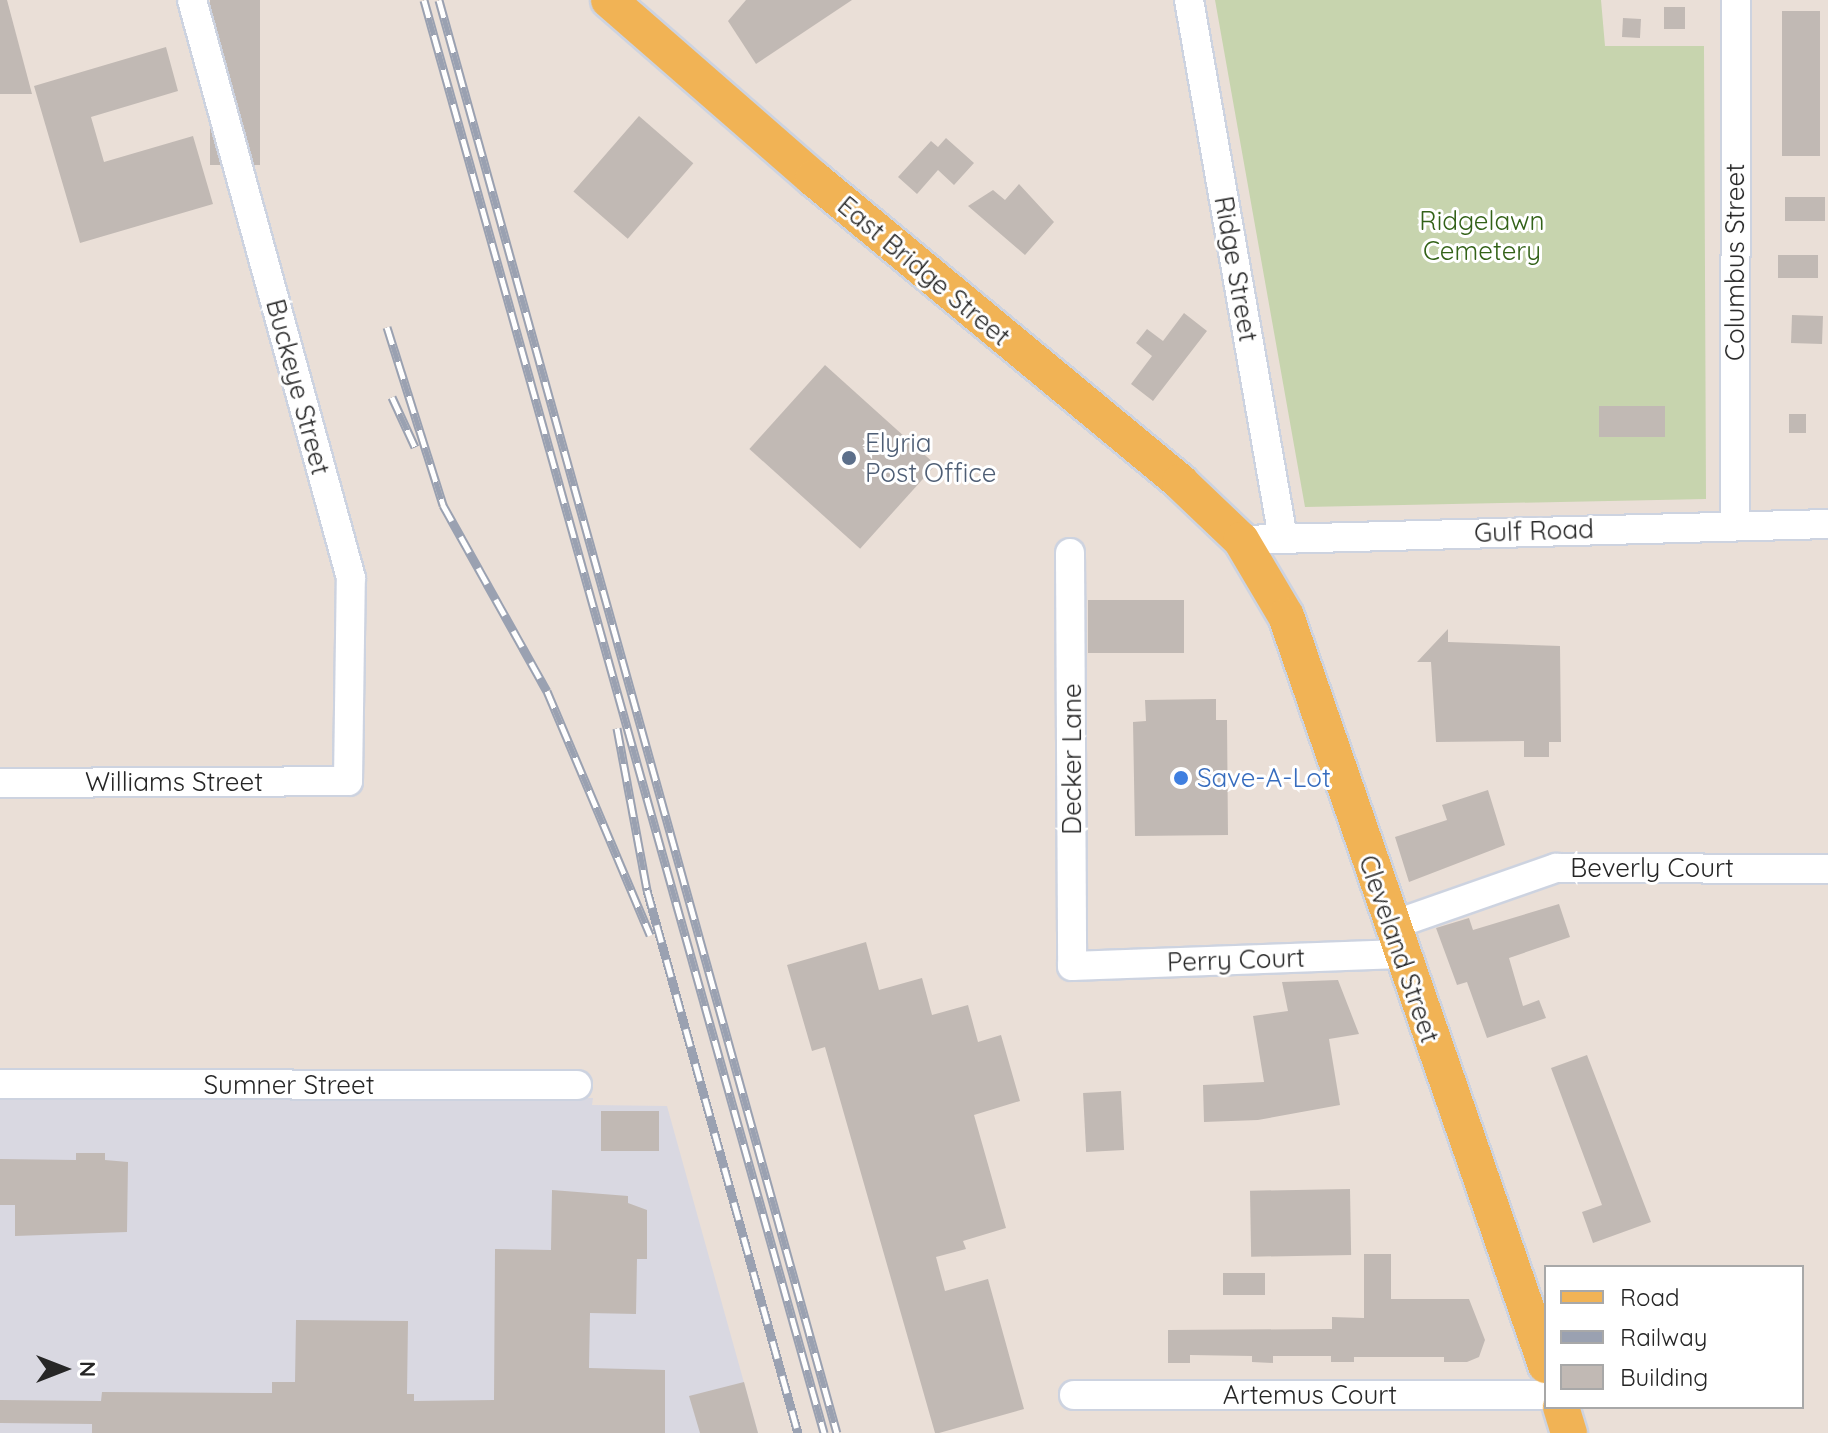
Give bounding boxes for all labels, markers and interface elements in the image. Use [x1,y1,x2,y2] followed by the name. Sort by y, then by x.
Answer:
[1719,163,1751,361] street label: Columbus Street
[831,190,1017,352] street label: East Bridge Street
[1208,194,1264,344] street label: Ridge Street
[1419,205,1545,266] park label: Ridgelawn Cemetery
[260,296,336,478] street label: Buckeye Street
[865,427,996,488] place label: Elyria Post Office
[840,449,858,467] marker: Elyria Post Office
[1474,513,1594,549] street label: Gulf Road
[1056,683,1088,835] street label: Decker Lane
[1197,762,1331,794] place label: Save-A-Lot
[85,766,263,798] street label: Williams Street
[1172,769,1190,787] marker: Save-A-Lot
[1352,851,1446,1047] street label: Cleveland Street
[1570,852,1734,884] street label: Beverly Court
[1166,942,1306,978] street label: Perry Court
[203,1069,375,1101] street label: Sumner Street
[1544,1265,1804,1409] legend
[1620,1282,1680,1312] text: Road
[1620,1322,1707,1352] text: Railway
[24,1329,104,1409] north arrow
[74,1361,102,1377] text: N
[1620,1362,1708,1392] text: Building
[1223,1379,1397,1411] street label: Artemus Court

